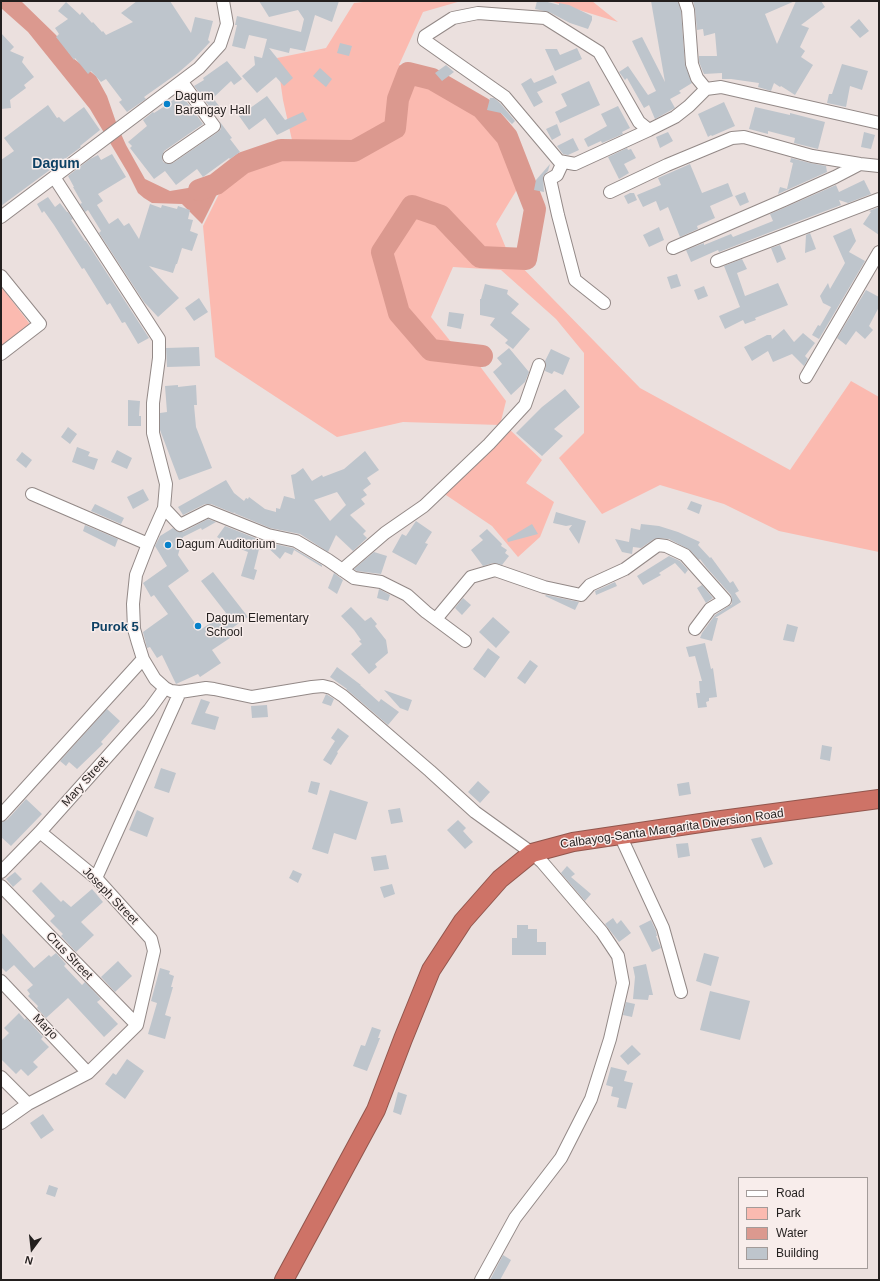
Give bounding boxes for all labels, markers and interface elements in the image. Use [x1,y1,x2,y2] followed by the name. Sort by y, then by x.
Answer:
[175,90,250,118] place label: Dagum Barangay Hall
[162,99,172,109] marker: Dagum Barangay Hall
[32,156,80,172] district label: Dagum
[176,538,275,552] place label: Dagum Auditorium
[163,540,173,550] marker: Dagum Auditorium
[206,612,309,640] place label: Dagum Elementary School
[91,619,139,635] district label: Purok 5
[193,621,203,631] marker: Dagum Elementary School
[59,754,111,810] street label: Mary Street
[559,806,785,852] street label: Calbayog-Santa Margarita Diversion Road
[79,864,141,928] street label: Joseph Street
[43,929,95,983] street label: Crus Street
[29,1011,61,1043] street label: Marjo
[738,1177,868,1269] legend
[776,1186,805,1200] text: Road
[776,1206,801,1220] text: Park
[776,1226,808,1240] text: Water
[12,1229,52,1269] north arrow
[776,1246,819,1260] text: Building
[24,1254,34,1267] text: N

